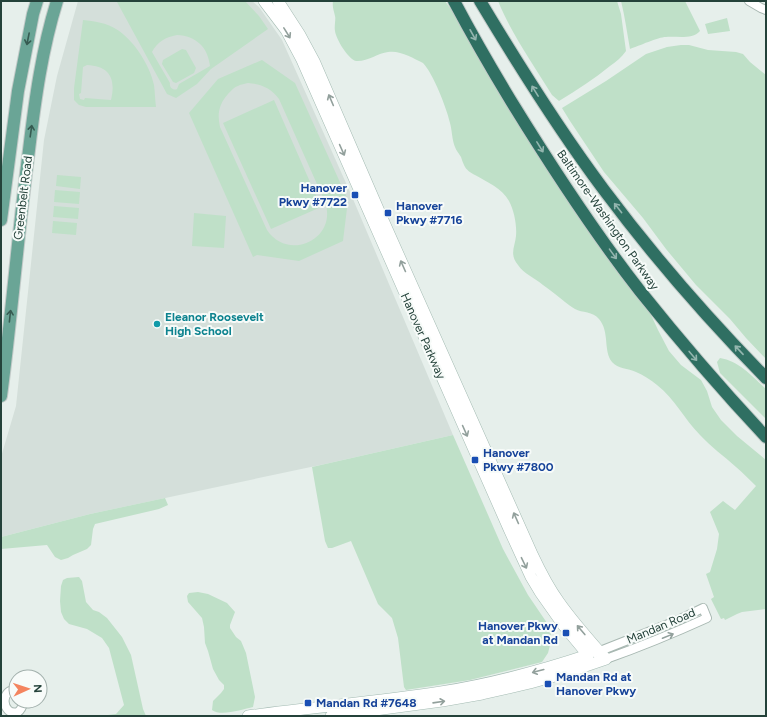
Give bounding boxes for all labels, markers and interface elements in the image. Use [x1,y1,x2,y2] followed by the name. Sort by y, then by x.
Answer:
[283,27,291,39] one-way arrow
[470,29,477,41] one-way arrow
[24,32,32,45] one-way arrow
[531,85,539,97] one-way arrow
[327,95,334,107] one-way arrow
[27,125,35,138] one-way arrow
[536,141,544,153] one-way arrow
[338,144,346,156] one-way arrow
[554,147,662,293] street label: Baltimore-Washington Parkway
[11,155,35,241] street label: Greenbelt Road
[279,181,347,209] place label: Hanover Pkwy #7722
[350,190,360,200] marker: Hanover Pkwy #7722
[396,199,462,227] place label: Hanover Pkwy #7716
[614,203,623,214] one-way arrow
[383,208,393,218] marker: Hanover Pkwy #7716
[609,248,617,259] one-way arrow
[399,261,407,273] one-way arrow
[398,291,449,382] street label: Hanover Parkway
[6,310,14,323] one-way arrow
[165,310,264,338] place label: Eleanor Roosevelt High School
[152,319,162,329] marker: Eleanor Roosevelt High School
[734,345,744,355] one-way arrow
[689,351,698,362] one-way arrow
[462,425,470,437] one-way arrow
[483,446,554,474] place label: Hanover Pkwy #7800
[470,455,480,465] marker: Hanover Pkwy #7800
[512,512,519,524] one-way arrow
[521,557,528,569] one-way arrow
[624,605,698,647] street label: Mandan Road
[478,619,558,647] place label: Hanover Pkwy at Mandan Rd
[576,624,585,635] one-way arrow
[561,628,571,638] marker: Hanover Pkwy at Mandan Rd
[662,631,674,639] one-way arrow
[531,668,544,675] one-way arrow
[8,669,48,709] north arrow
[556,670,636,698] place label: Mandan Rd at Hanover Pkwy
[543,679,553,689] marker: Mandan Rd at Hanover Pkwy
[31,684,44,693] text: N
[316,696,417,710] place label: Mandan Rd #7648
[303,698,313,708] marker: Mandan Rd #7648
[432,698,445,706] one-way arrow

